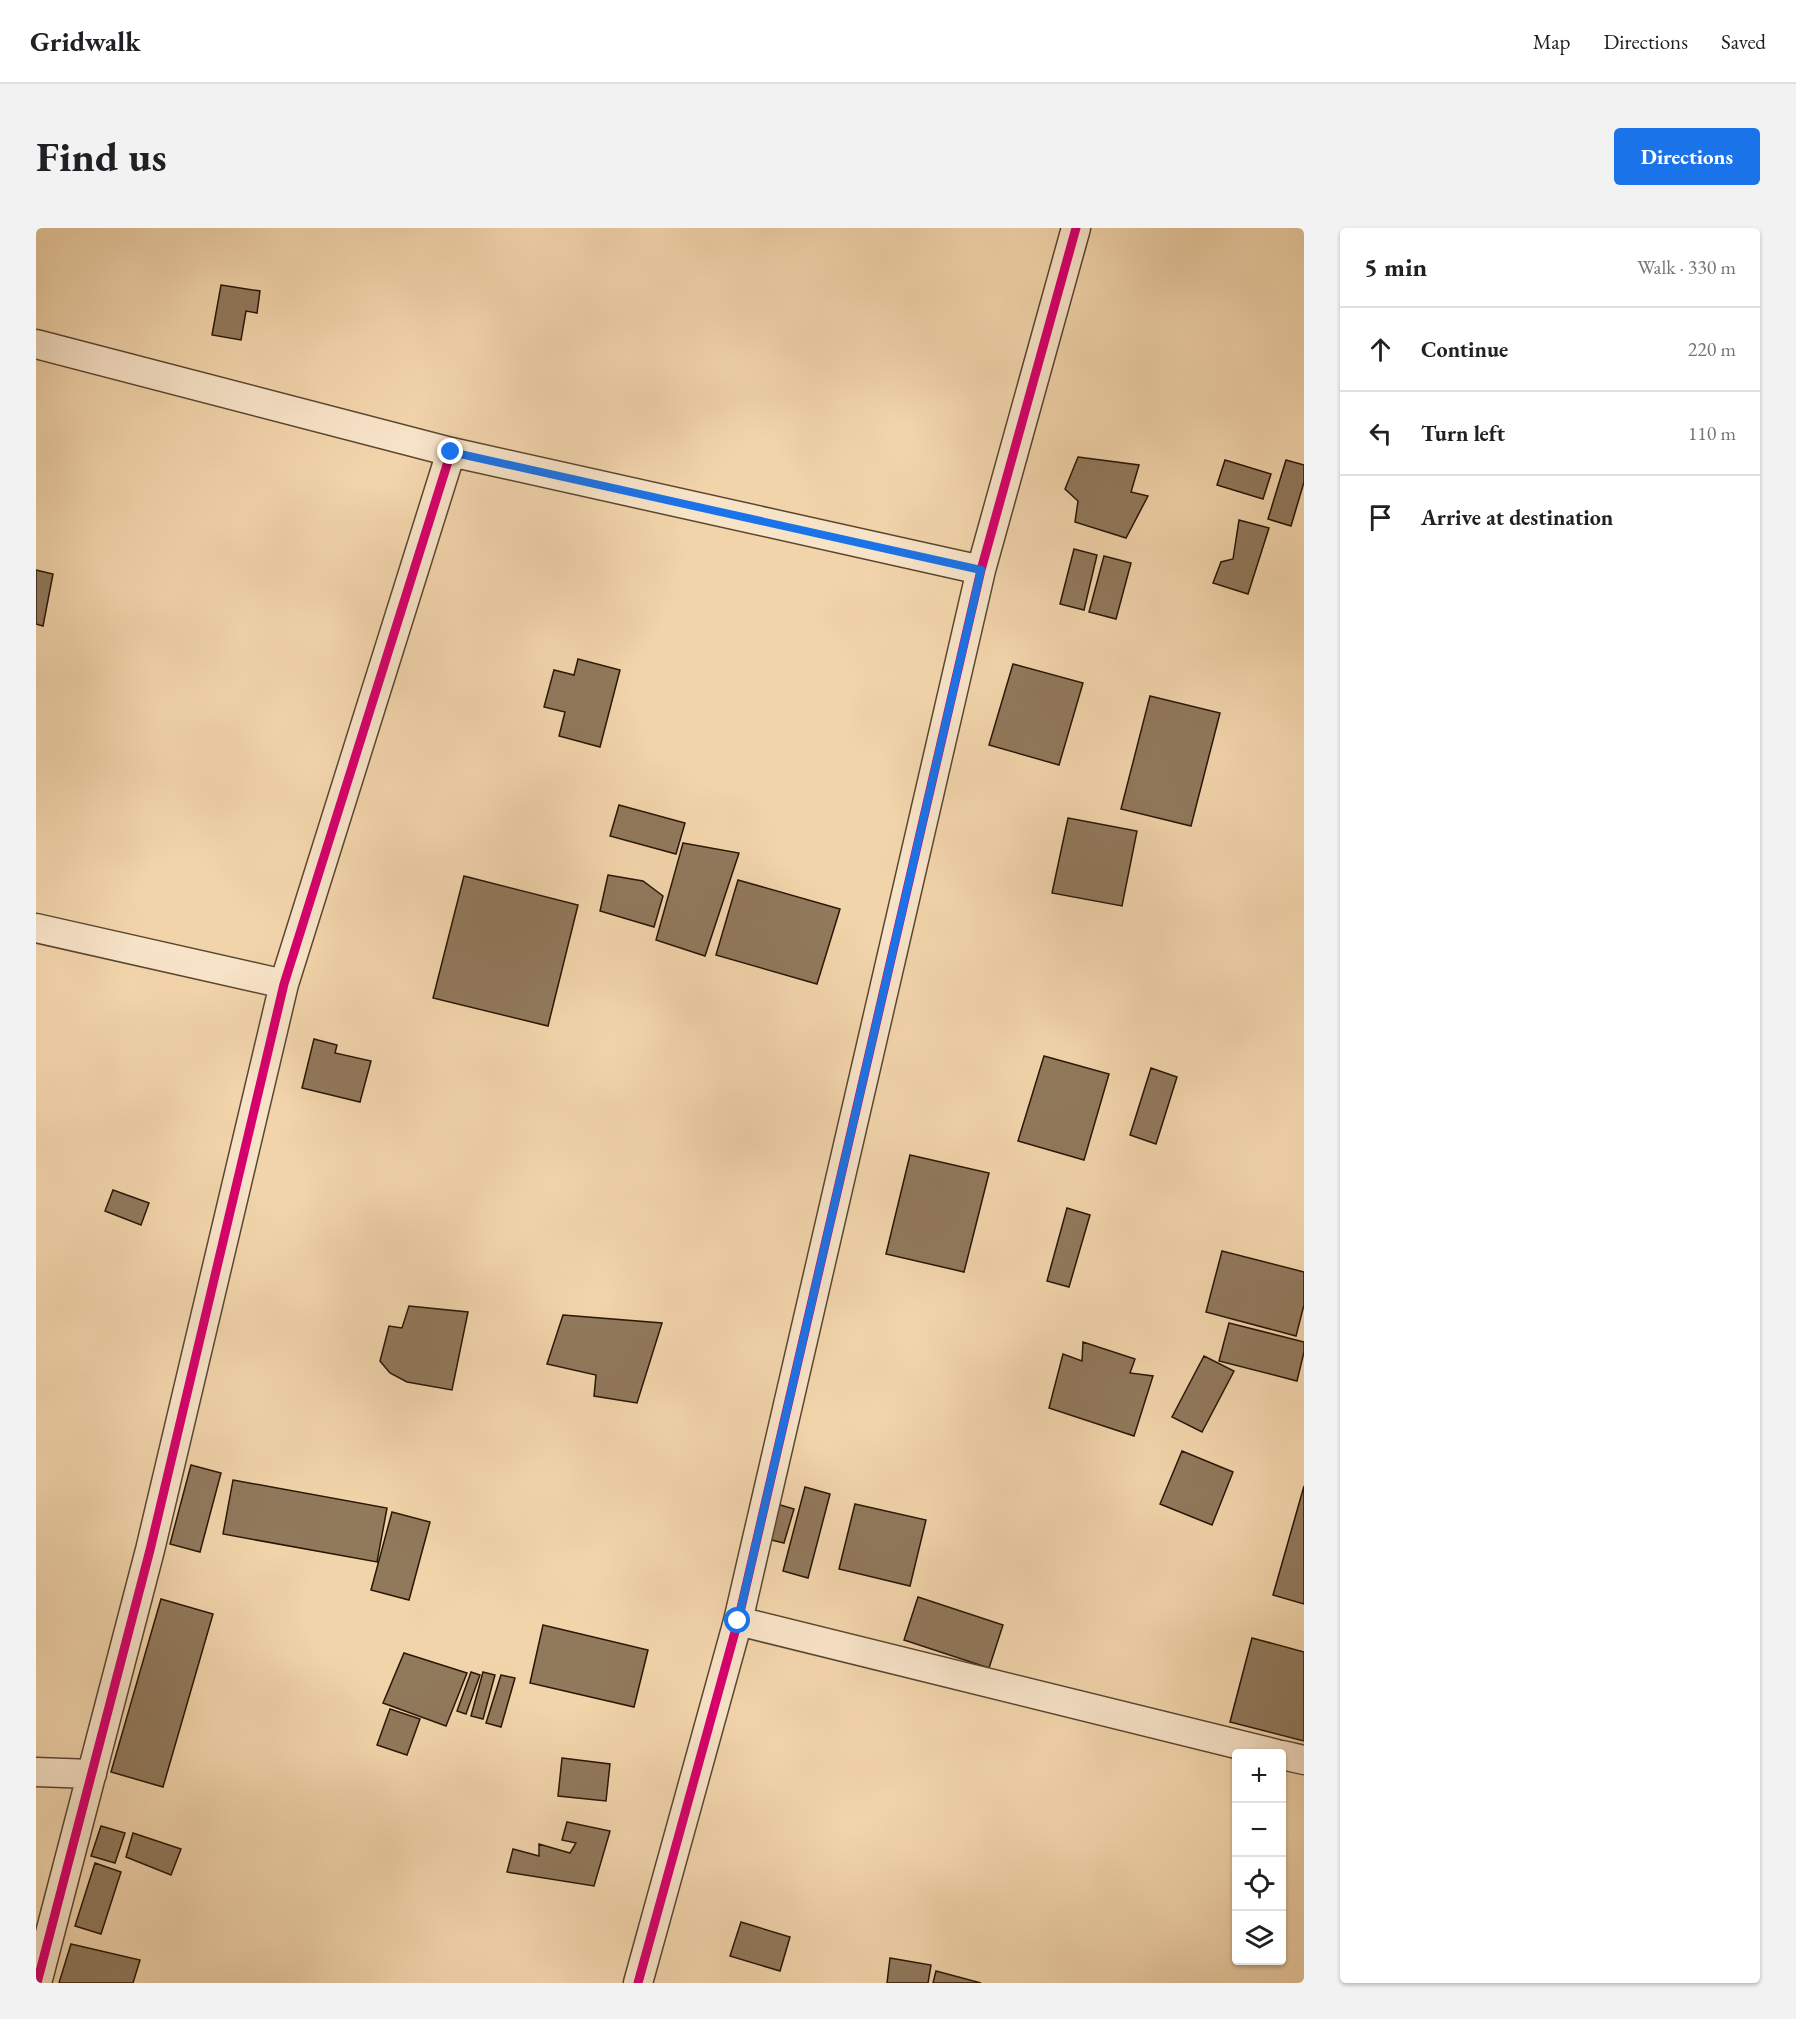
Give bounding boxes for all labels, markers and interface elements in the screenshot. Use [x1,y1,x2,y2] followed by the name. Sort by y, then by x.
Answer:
[30,23,141,59] text: Gridwalk
[1533,28,1570,55] text: Map
[1603,28,1688,55] text: Directions
[1721,28,1766,55] text: Saved
[1614,128,1760,185] button: Directions
[36,129,167,184] text: Find us
[1364,250,1427,284] text: 5 min
[1637,254,1736,280] text: Walk · 330 m
[1364,333,1397,366] icon: ahead
[1421,335,1508,364] text: Continue
[1688,336,1736,362] text: 220 m
[1364,417,1397,450] icon: left
[1421,419,1505,448] text: Turn left
[1688,420,1736,446] text: 110 m
[437,438,463,464] route end
[1364,501,1397,534] icon: arrive
[1421,503,1613,532] text: Arrive at destination
[724,1607,750,1633] route start
[1232,1749,1286,1965] map controls
[1232,1749,1286,1803] button: +
[1232,1803,1286,1857] button: −
[1232,1857,1286,1911] button: locate
[1232,1911,1286,1965] button: layers

